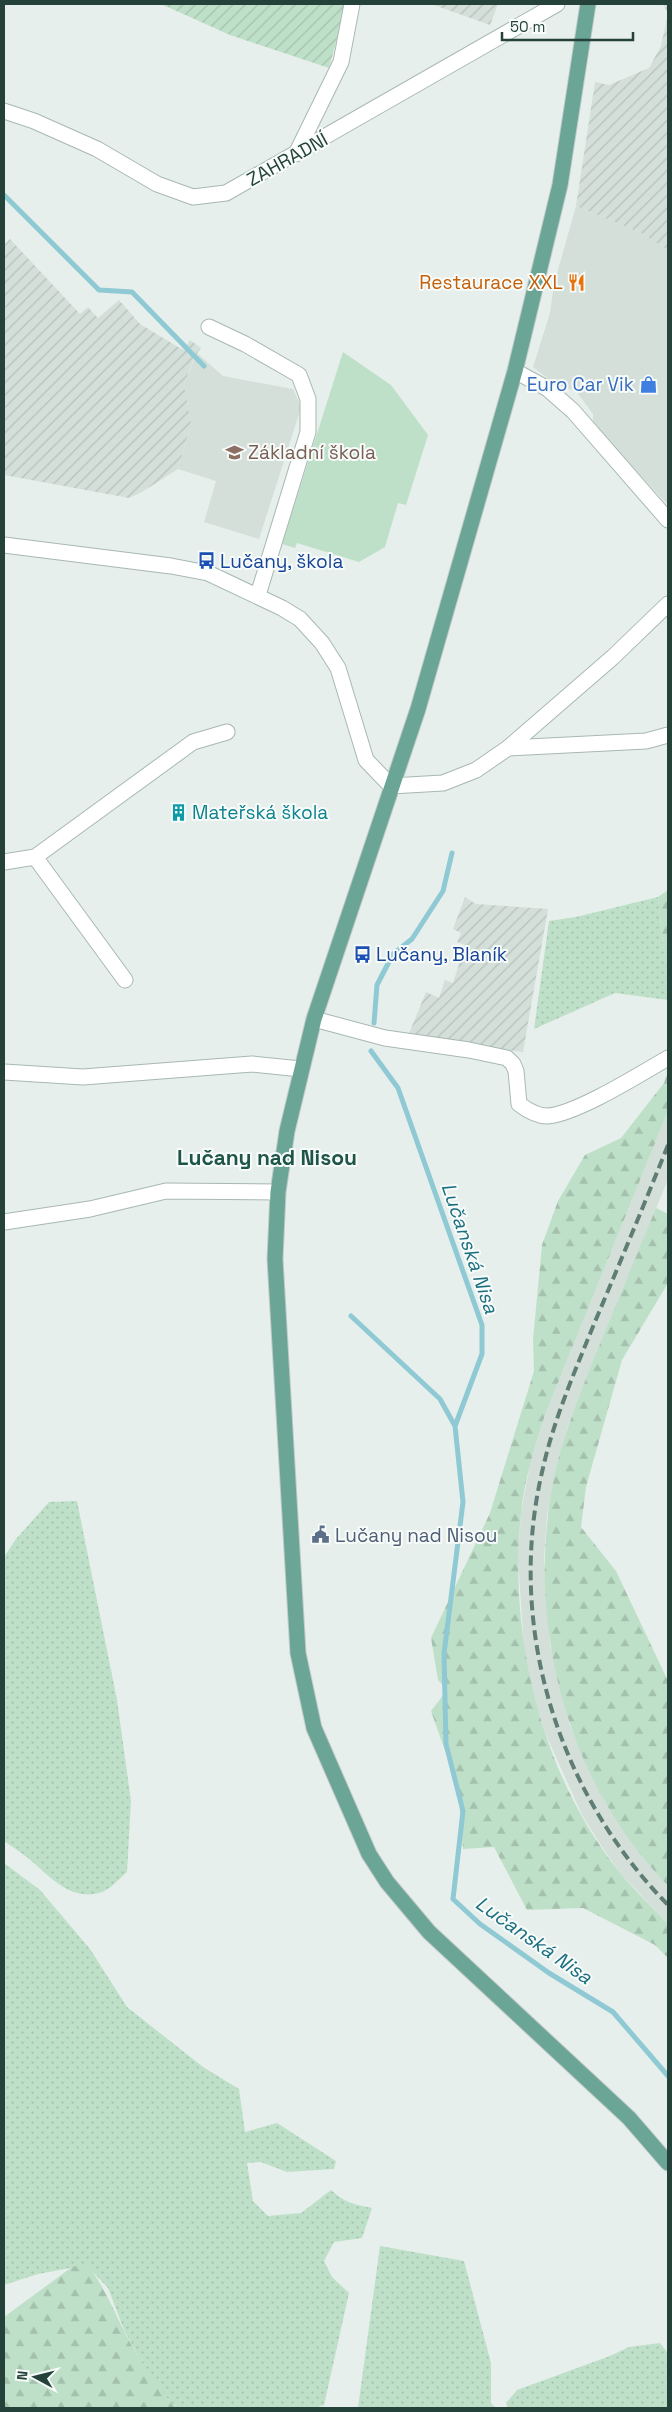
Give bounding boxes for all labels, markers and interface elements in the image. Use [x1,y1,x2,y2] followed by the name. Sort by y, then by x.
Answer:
[502,10,633,42] scale bar
[510,17,545,36] text: 50 m
[242,127,333,192] street label: ZAHRADNÍ
[419,270,563,295] place label: Restaurace XXL
[567,272,587,292] restaurant icon: Restaurace XXL
[527,372,634,397] place label: Euro Car Vik
[638,374,658,394] shop icon: Euro Car Vik
[248,440,376,465] place label: Základní škola
[224,442,244,462] school or university icon: Základní škola
[220,549,343,574] place label: Lučany, škola
[196,551,216,571] bus stop icon: Lučany, škola
[192,800,328,825] place label: Mateřská škola
[168,802,188,822] building icon: Mateřská škola
[376,942,507,967] place label: Lučany, Blaník
[352,944,372,964] bus stop icon: Lučany, Blaník
[177,1144,357,1171] district label: Lučany nad Nisou
[435,1179,505,1317] water label: Lučanská Nisa
[335,1523,497,1548] place label: Lučany nad Nisou
[311,1525,331,1545] public building icon: Lučany nad Nisou
[471,1890,598,1990] water label: Lučanská Nisa
[10,2352,60,2402] north arrow
[13,2370,32,2381] text: N

